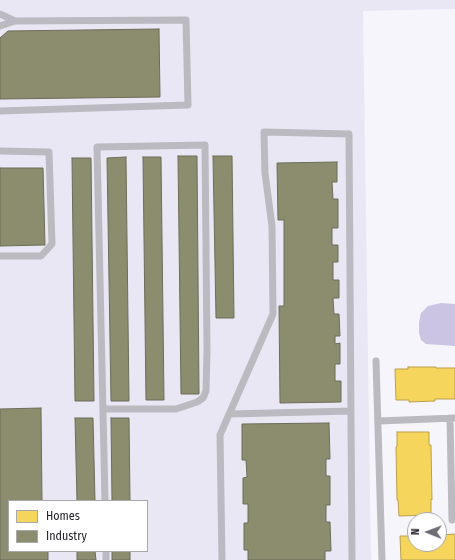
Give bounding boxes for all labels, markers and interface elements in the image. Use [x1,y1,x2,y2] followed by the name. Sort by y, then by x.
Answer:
[8,500,148,552] legend
[46,509,80,523] text: Homes
[407,512,447,552] north arrow
[409,528,422,535] text: N
[46,529,87,543] text: Industry

